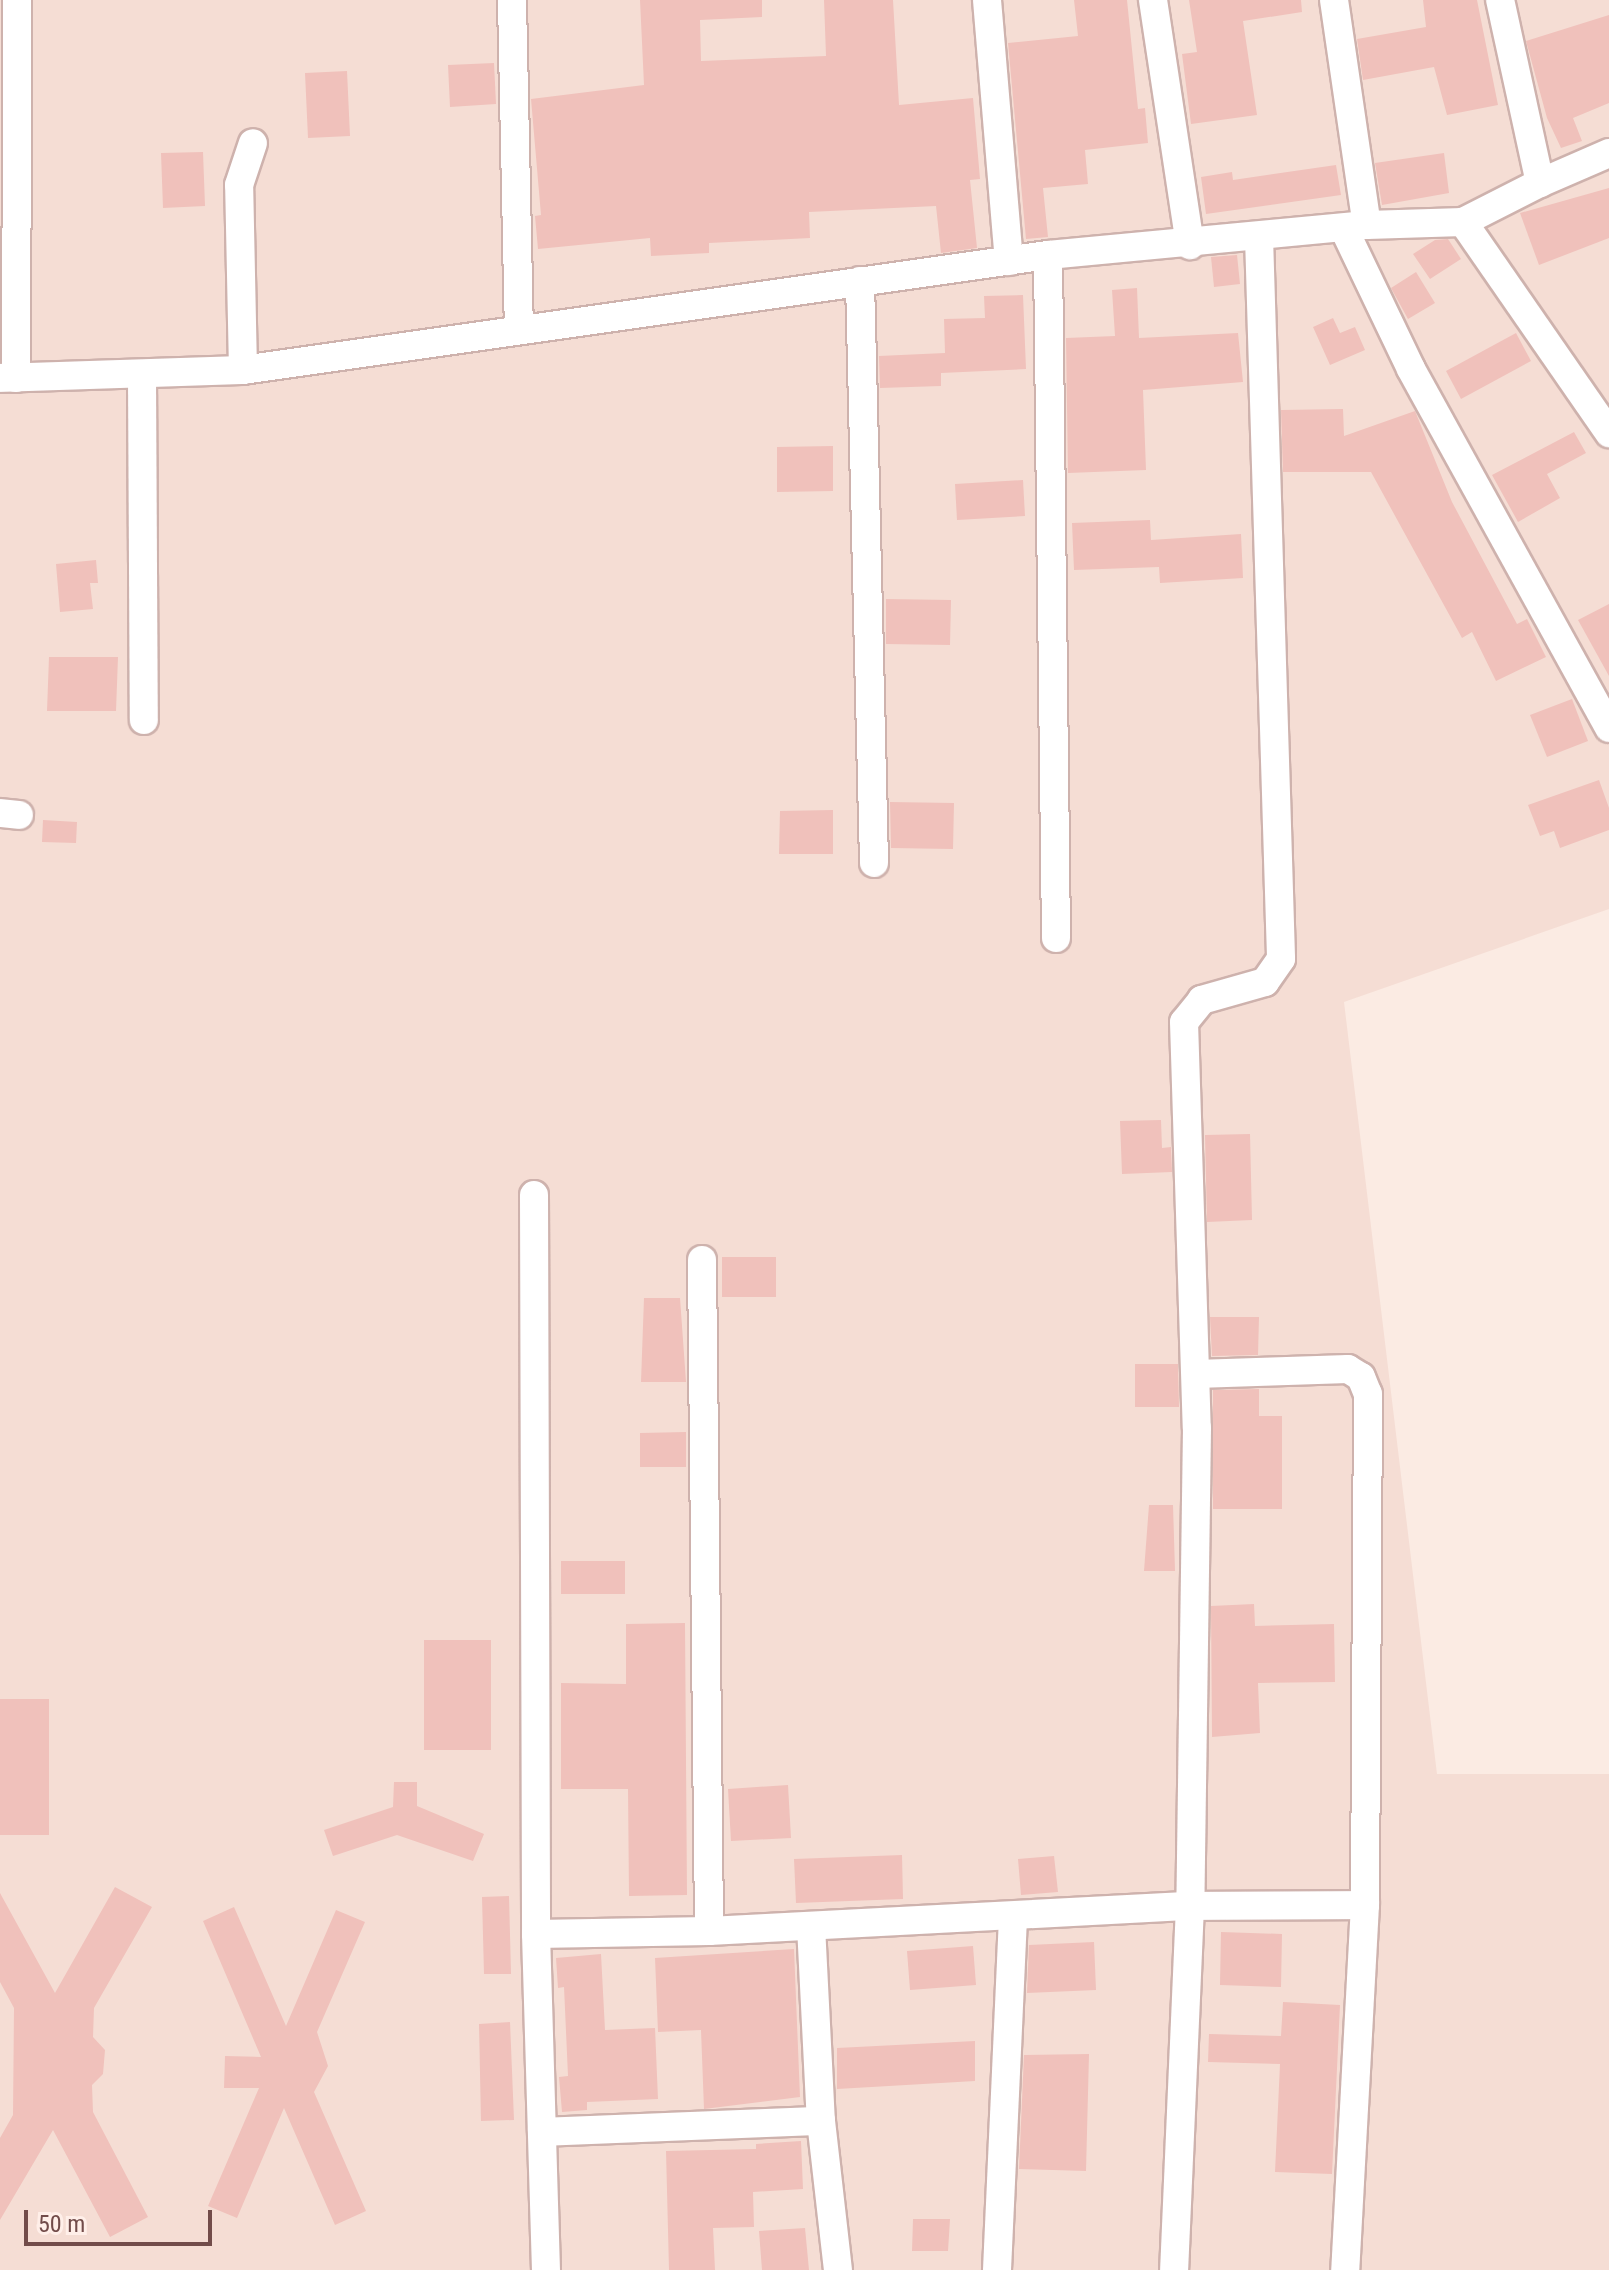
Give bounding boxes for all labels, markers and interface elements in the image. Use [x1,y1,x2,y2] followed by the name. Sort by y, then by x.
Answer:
[28,2194,216,2244] scale bar
[38,2210,85,2238] text: 50 m

